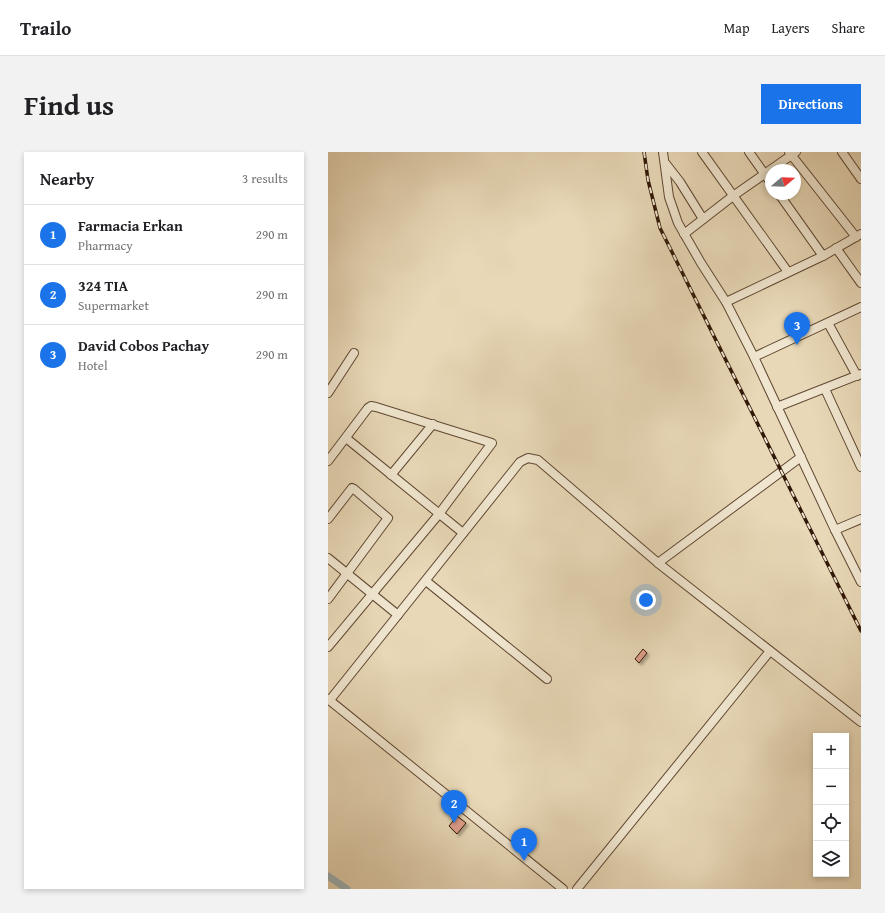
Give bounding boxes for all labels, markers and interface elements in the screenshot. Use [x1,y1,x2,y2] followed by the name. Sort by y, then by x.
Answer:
[20,14,71,42] text: Trailo
[724,18,750,38] text: Map
[772,18,810,38] text: Layers
[832,18,865,38] text: Share
[24,84,114,125] text: Find us
[761,84,861,124] button: Directions
[765,164,801,200] north arrow
[40,166,94,191] text: Nearby
[242,169,288,188] text: 3 results
[78,215,183,236] text: Farmacia Erkan
[50,225,56,244] text: 1
[256,225,288,244] text: 290 m
[78,236,133,255] text: Pharmacy
[78,275,128,296] text: 324 TIA
[50,285,56,304] text: 2
[256,285,288,304] text: 290 m
[78,296,149,315] text: Supermarket
[784,312,810,345] pin: 3
[78,335,209,356] text: David Cobos Pachay
[50,345,56,364] text: 3
[256,345,288,364] text: 290 m
[78,356,108,375] text: Hotel
[636,590,656,610] your location
[813,733,849,877] map controls
[813,733,849,769] button: +
[813,769,849,805] button: −
[441,790,467,823] pin: 2
[813,805,849,841] button: locate
[511,828,537,861] pin: 1
[813,841,849,877] button: layers

